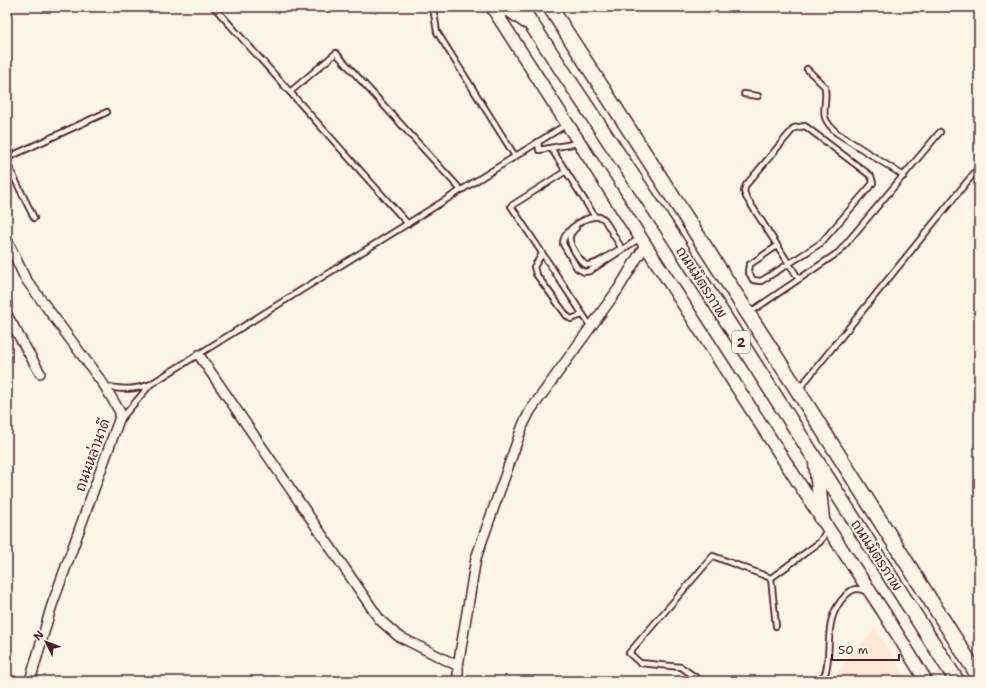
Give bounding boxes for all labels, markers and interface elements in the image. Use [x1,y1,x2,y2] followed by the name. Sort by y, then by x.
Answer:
[672,243,732,321] street label: ถนนมิตรภาพ
[732,331,750,353] road number: 2
[70,416,114,494] street label: ถนนหล่านาดี
[847,516,907,594] street label: ถนนมิตรภาพ
[26,622,66,662] north arrow
[30,627,48,644] text: N
[832,636,899,662] scale bar
[838,642,868,658] text: 50 m

